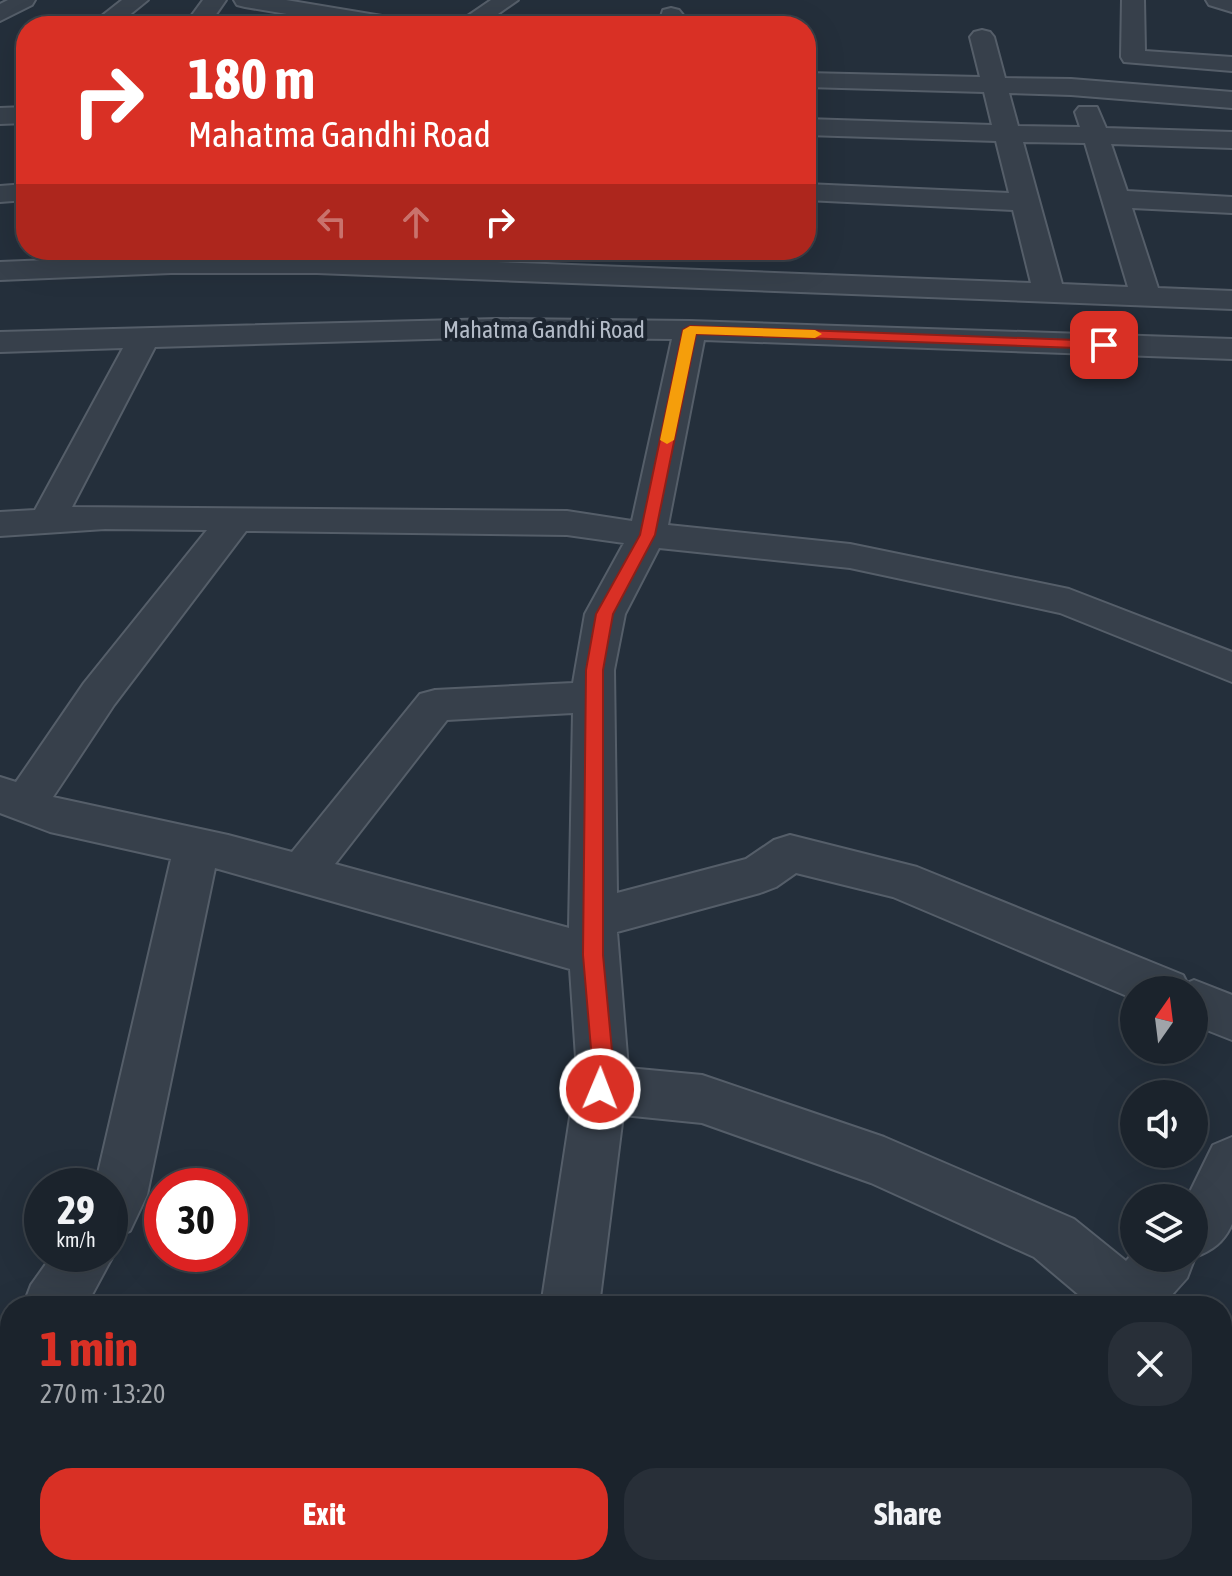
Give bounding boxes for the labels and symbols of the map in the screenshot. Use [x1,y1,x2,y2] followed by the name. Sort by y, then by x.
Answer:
[1070,311,1138,379] pin
[443,316,645,343] street label: Mahatma Gandhi Road
[1120,976,1208,1064] north arrow
[558,1047,642,1131] position arrow
[144,1168,248,1272] speed limit sign: 30

